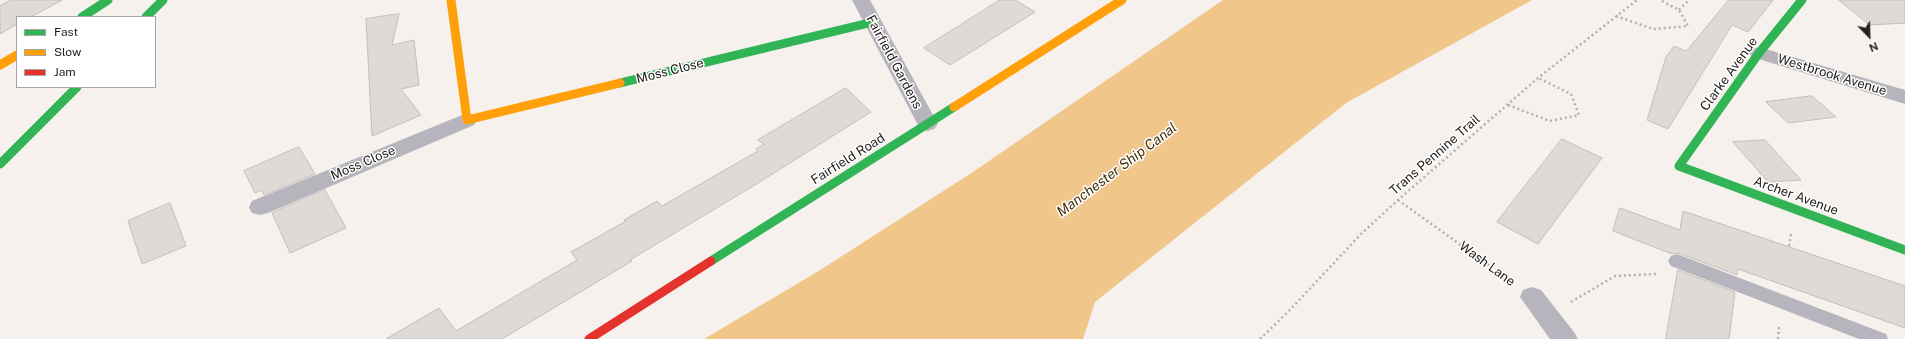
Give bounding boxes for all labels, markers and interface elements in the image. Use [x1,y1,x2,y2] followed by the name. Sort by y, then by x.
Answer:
[863,12,925,112] street label: Fairfield Gardens
[16,16,156,88] legend
[1849,16,1889,56] north arrow
[54,25,78,39] text: Fast
[1697,34,1761,114] street label: Clarke Avenue
[1867,40,1880,54] text: N
[54,45,81,59] text: Slow
[1776,51,1888,99] street label: Westbrook Avenue
[635,55,705,87] street label: Moss Close
[54,65,76,79] text: Jam
[1387,111,1483,199] street label: Trans Pennine Trail
[1054,119,1180,221] water label: Manchester Ship Canal
[808,130,888,188] street label: Fairfield Road
[328,142,398,184] street label: Moss Close
[1752,173,1840,219] street label: Archer Avenue
[1456,238,1518,290] street label: Wash Lane

